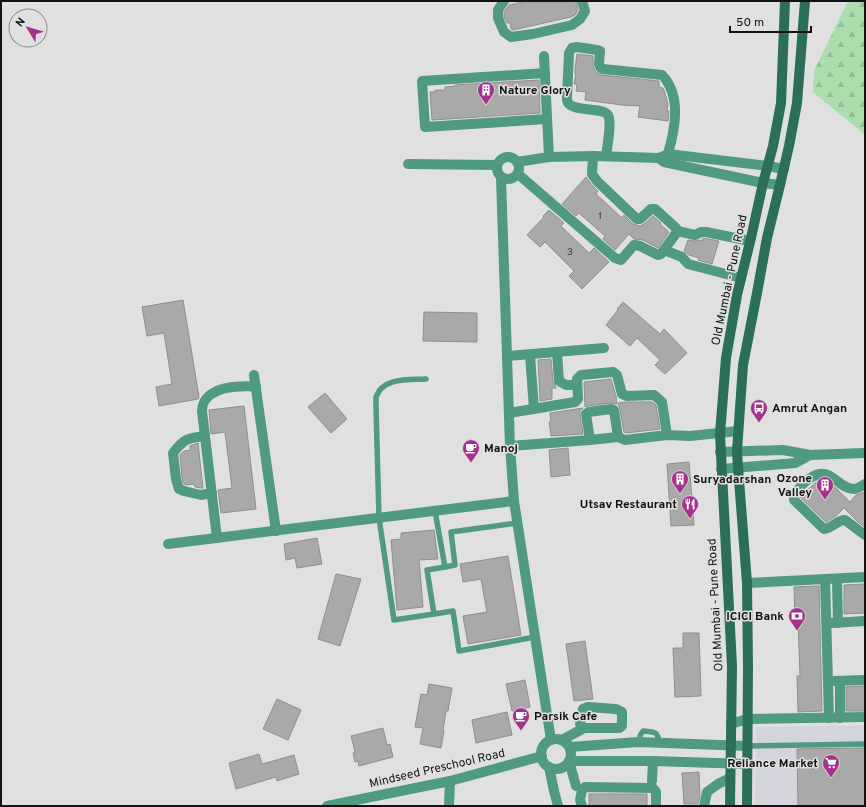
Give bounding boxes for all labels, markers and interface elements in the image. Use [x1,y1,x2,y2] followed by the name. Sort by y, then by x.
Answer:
[8,8,48,48] north arrow
[730,8,811,34] scale bar
[13,15,29,30] text: N
[736,15,764,31] text: 50 m
[476,80,496,105] building icon: Nature Glory
[499,83,571,99] place label: Nature Glory
[598,210,602,223] house number: 1
[708,213,752,347] street label: Old Mumbai - Pune Road
[567,246,573,259] house number: 3
[749,398,769,423] bus stop icon: Amrut Angan
[772,401,847,417] place label: Amrut Angan
[461,438,481,463] cafe icon: Manoj
[484,441,518,457] place label: Manoj
[670,469,690,494] building icon: Suryadarshan
[777,471,812,501] place label: Ozone Valley
[693,472,771,488] place label: Suryadarshan
[815,475,835,500] building icon: Ozone Valley
[680,494,700,519] restaurant icon: Utsav Restaurant
[580,497,677,513] place label: Utsav Restaurant
[705,538,727,672] street label: Old Mumbai - Pune Road
[787,606,807,631] bank icon: ICICI Bank
[726,609,784,625] place label: ICICI Bank
[511,706,531,731] cafe icon: Parsik Cafe
[534,709,597,725] place label: Parsik Cafe
[368,746,507,792] street label: Mindseed Preschool Road
[821,753,841,778] supermarket icon: Reliance Market
[727,756,818,772] place label: Reliance Market

